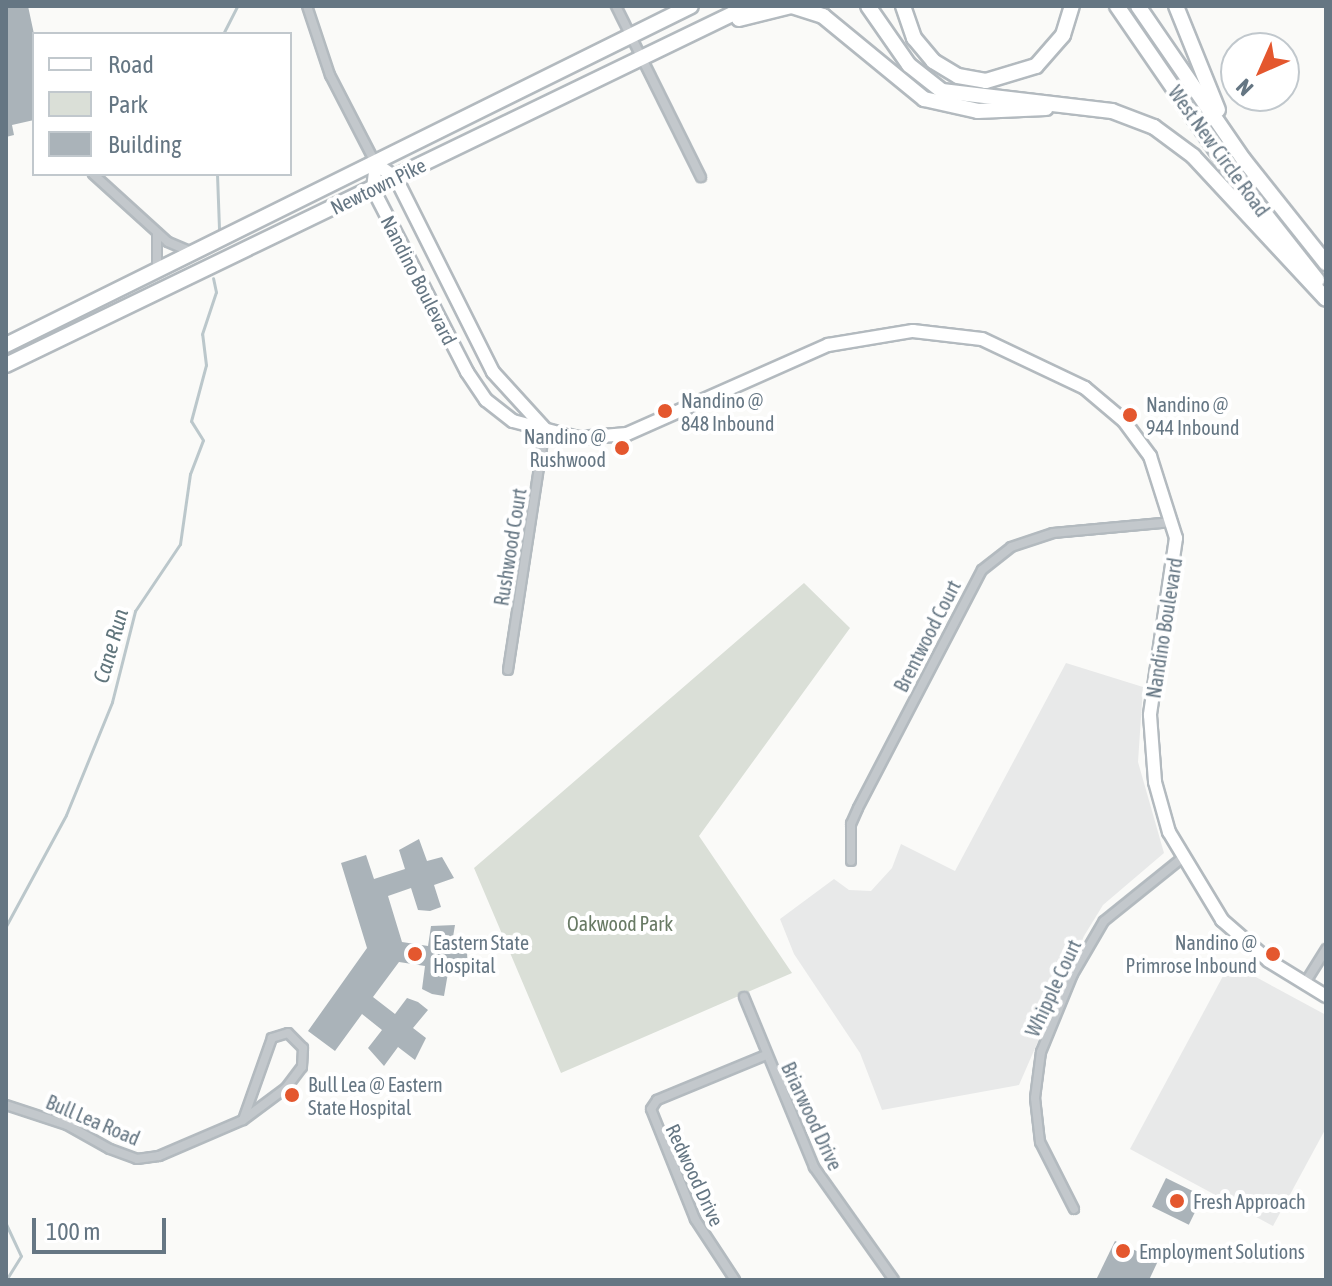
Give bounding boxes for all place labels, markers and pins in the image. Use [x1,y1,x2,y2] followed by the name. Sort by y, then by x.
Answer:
[681,388,774,435] place label: Nandino @ 848 Inbound
[1146,392,1239,439] place label: Nandino @ 944 Inbound
[656,402,674,420] marker: Nandino @ 848 Inbound
[1121,406,1139,424] marker: Nandino @ 944 Inbound
[524,424,606,471] place label: Nandino @ Rushwood
[613,439,631,457] marker: Nandino @ Rushwood
[433,930,529,977] place label: Eastern State Hospital
[1126,930,1257,977] place label: Nandino @ Primrose Inbound
[404,943,426,965] marker: Eastern State Hospital
[1264,945,1282,963] marker: Nandino @ Primrose Inbound
[308,1072,443,1119] place label: Bull Lea @ Eastern State Hospital
[283,1086,301,1104] marker: Bull Lea @ Eastern State Hospital
[1193,1189,1306,1213] place label: Fresh Approach
[1168,1192,1186,1210] marker: Fresh Approach
[1139,1239,1305,1263] place label: Employment Solutions
[1114,1242,1132,1260] marker: Employment Solutions

